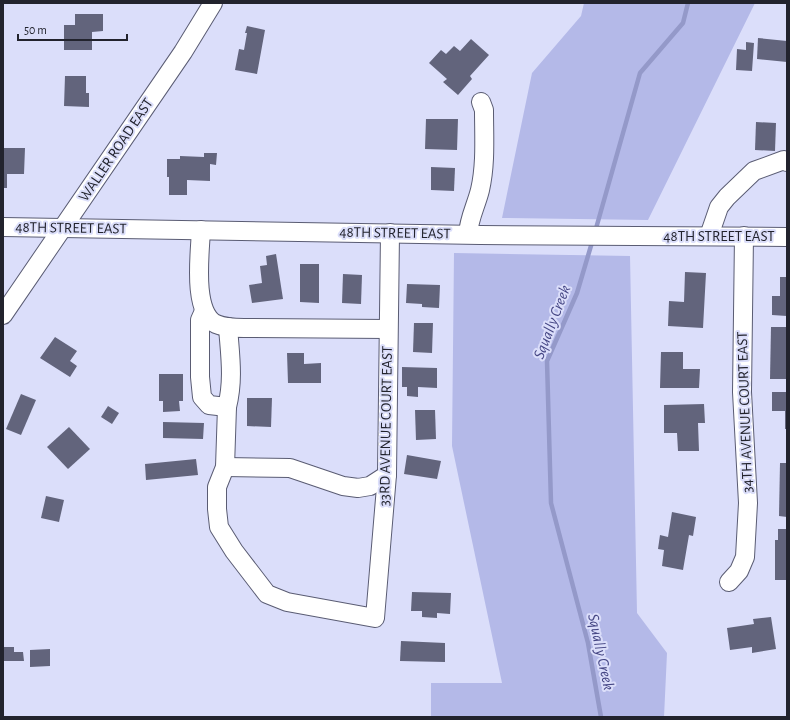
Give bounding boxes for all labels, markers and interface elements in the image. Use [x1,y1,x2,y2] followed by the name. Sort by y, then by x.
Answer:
[18,16,127,42] scale bar
[24,24,47,36] text: 50 m
[76,95,156,204] street label: WALLER ROAD EAST
[15,220,127,236] street label: 48TH STREET EAST
[339,225,451,241] street label: 48TH STREET EAST
[663,229,775,244] street label: 48TH STREET EAST
[531,283,574,361] water label: Squally Creek
[735,331,755,493] street label: 34TH AVENUE COURT EAST
[377,345,395,506] street label: 33RD AVENUE COURT EAST
[584,612,617,692] water label: Squally Creek

